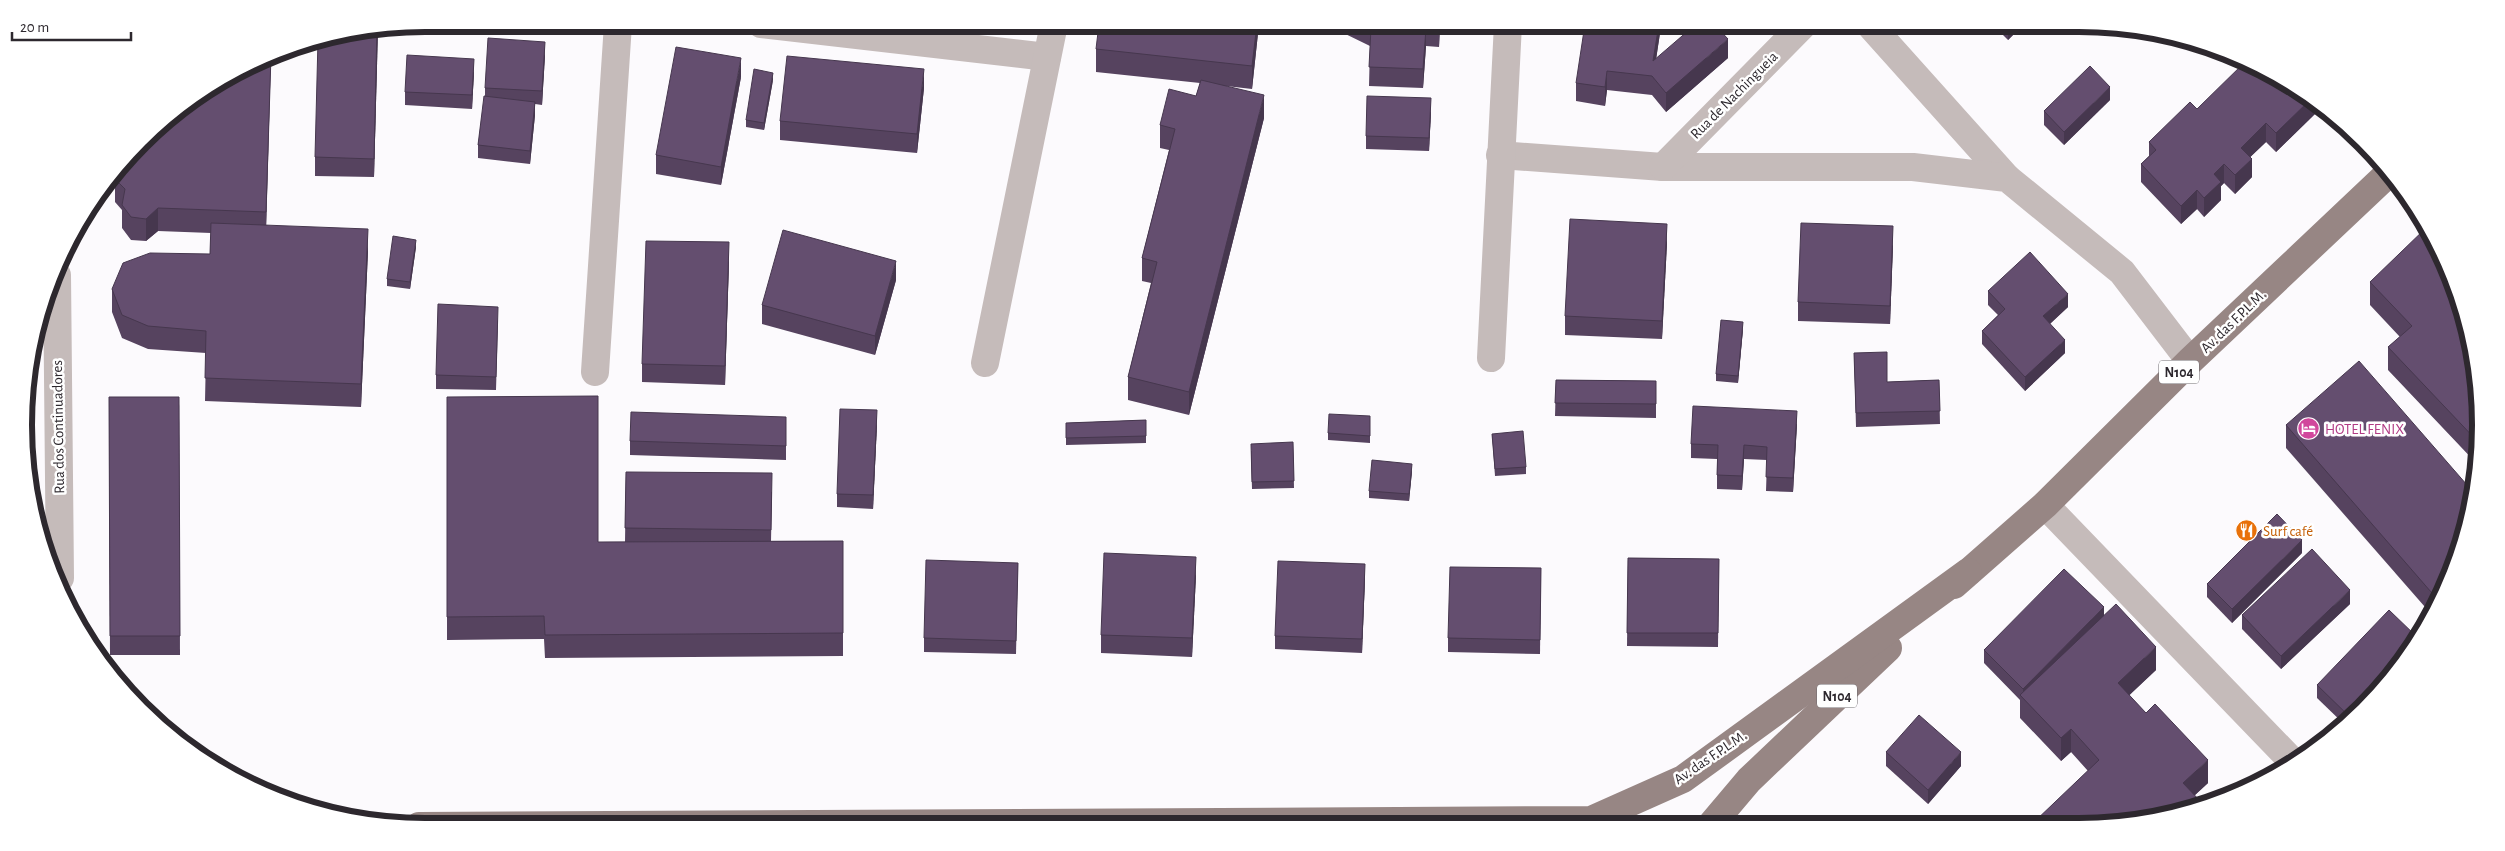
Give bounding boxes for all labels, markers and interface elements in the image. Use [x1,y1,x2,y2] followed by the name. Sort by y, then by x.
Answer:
[12,10,131,42] scale bar
[20,20,49,35] text: 20 m
[1688,49,1781,142] street label: Rua de Nachingueia
[2198,287,2269,356] street label: Av. das F.P.L.M.
[50,360,67,494] street label: Rua dos Continuadores
[2159,361,2199,384] road number: N104
[2297,417,2321,441] hotel icon: HOTEL FENIX
[2325,422,2404,437] place label: HOTEL FENIX
[2235,519,2259,543] restaurant icon: Surf café
[2263,524,2313,539] place label: Surf café
[1817,684,1857,708] road number: N104
[1671,728,1749,787] street label: Av. das F.P.L.M.

